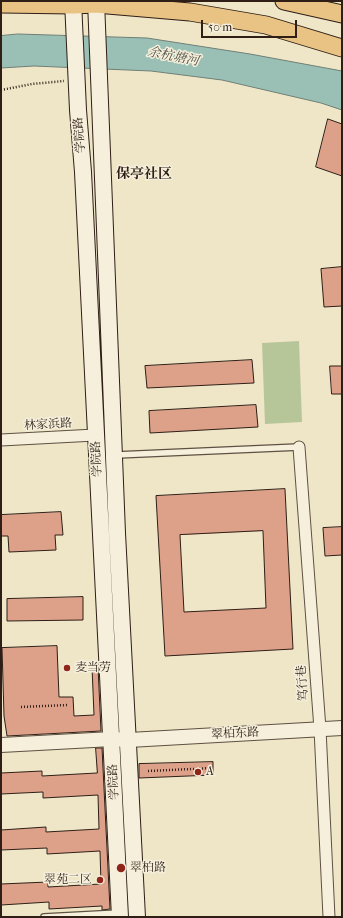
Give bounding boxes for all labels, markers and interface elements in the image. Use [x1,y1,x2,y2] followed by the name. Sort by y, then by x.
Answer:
[203,12,299,38] scale bar
[208,20,232,34] text: 50 m
[146,44,200,70] water label: 余杭塘河
[71,116,89,154] street label: 学院路
[116,167,172,183] district label: 保亭社区
[24,417,72,433] street label: 林家浜路
[89,441,105,477] street label: 学院路
[75,661,111,675] place label: 麦当劳
[62,663,72,673] marker: 麦当劳
[295,665,311,701] street label: 笃行巷
[211,726,259,742] street label: 翠柏东路
[106,764,122,800] street label: 学院路
[206,765,214,779] place label: A
[193,767,203,777] marker: A
[130,861,166,875] place label: 翠柏路
[115,862,127,874] marker: 翠柏路
[44,873,92,887] place label: 翠苑二区
[95,875,105,885] marker: 翠苑二区

